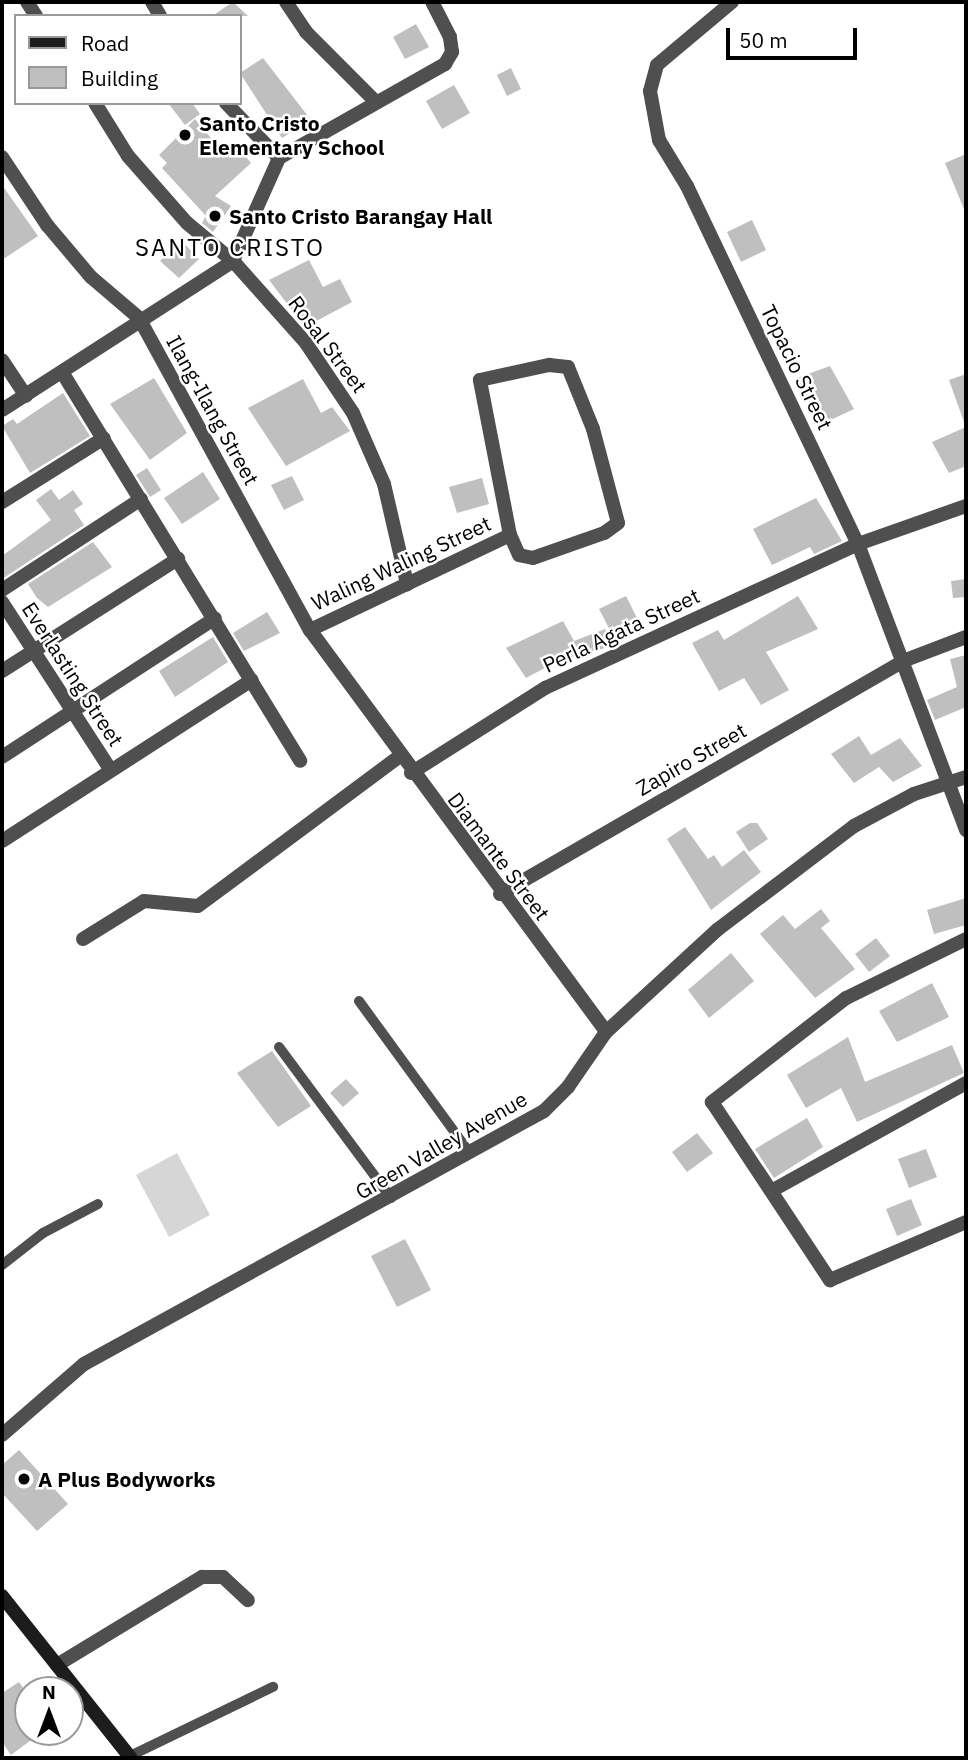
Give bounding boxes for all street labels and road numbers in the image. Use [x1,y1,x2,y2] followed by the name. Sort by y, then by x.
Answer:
[283,291,373,397] street label: Rosal Street
[756,300,838,434] street label: Topacio Street
[162,331,264,489] street label: Ilang-Ilang Street
[307,510,495,616] street label: Waling Waling Street
[539,583,703,677] street label: Perla Agata Street
[17,597,129,751] street label: Everlasting Street
[632,717,750,801] street label: Zapiro Street
[443,787,555,925] street label: Diamante Street
[351,1086,531,1204] street label: Green Valley Avenue

